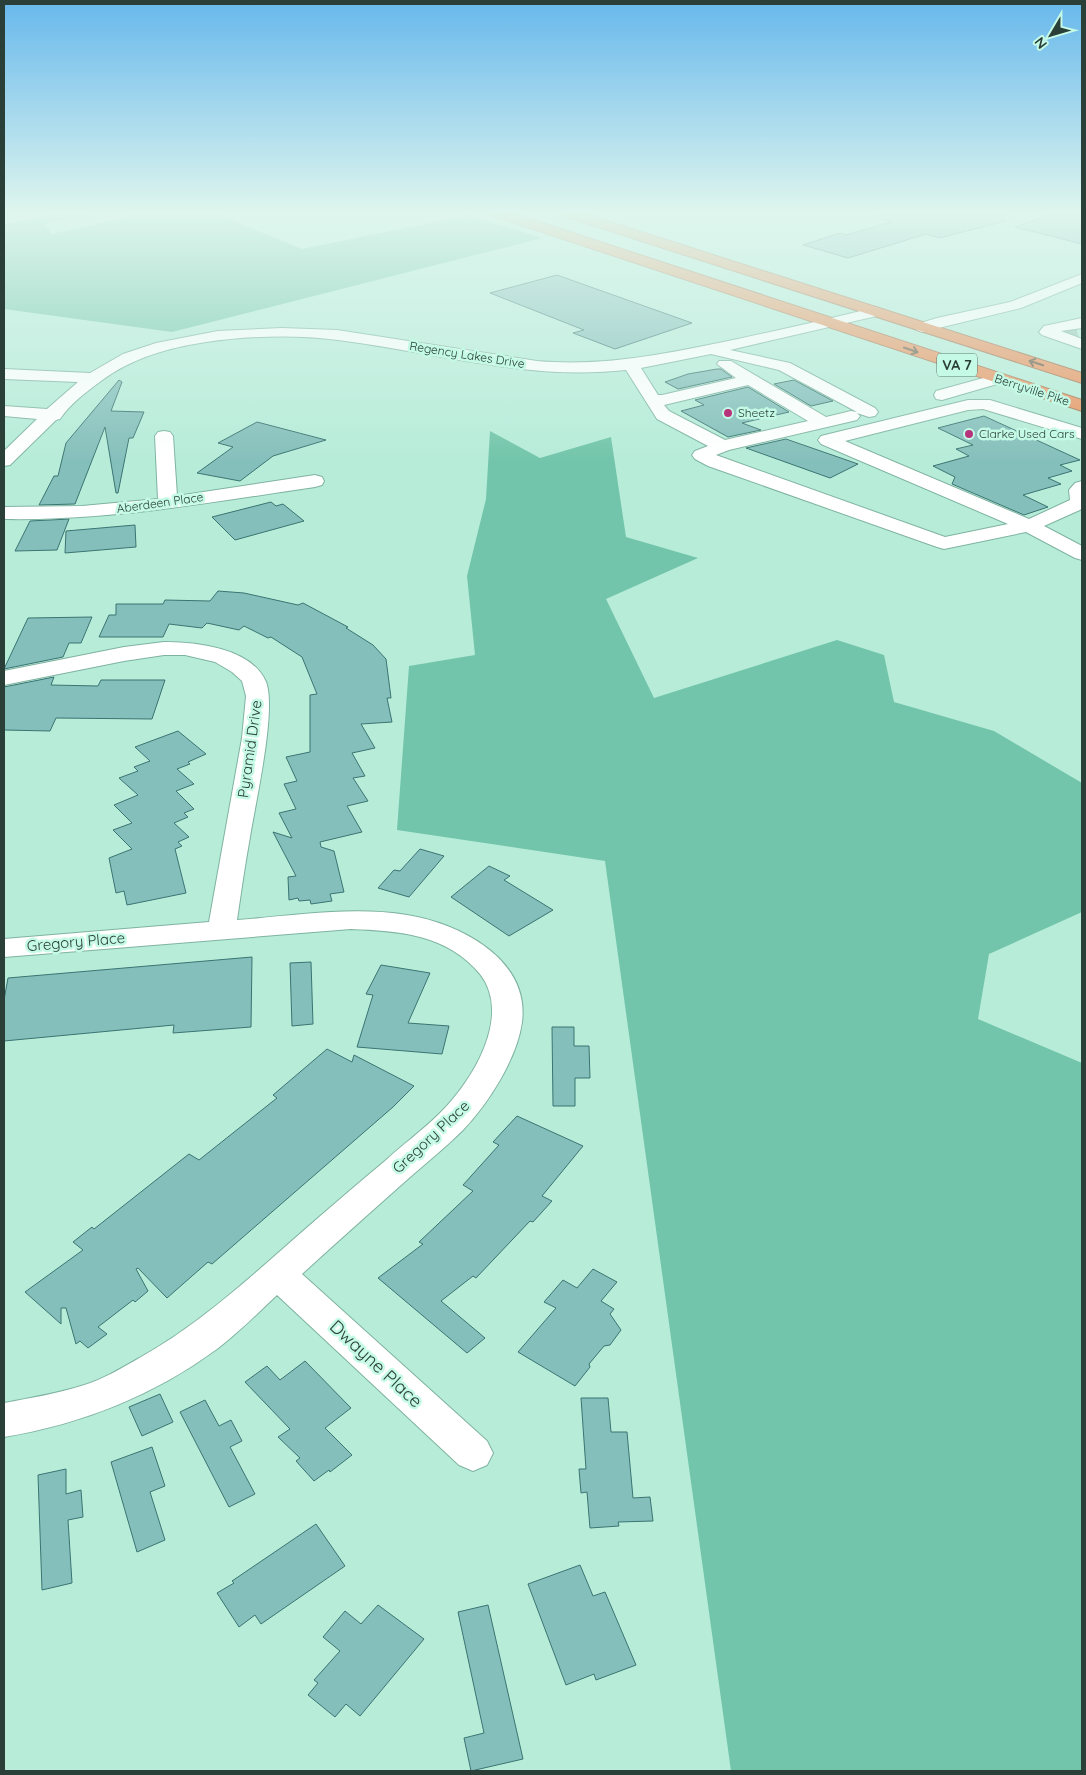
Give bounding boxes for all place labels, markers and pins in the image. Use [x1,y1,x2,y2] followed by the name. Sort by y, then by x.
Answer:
[738,405,775,420] place label: Sheetz
[722,407,734,419] marker: Sheetz
[979,426,1075,441] place label: Clarke Used Cars
[963,428,975,440] marker: Clarke Used Cars

